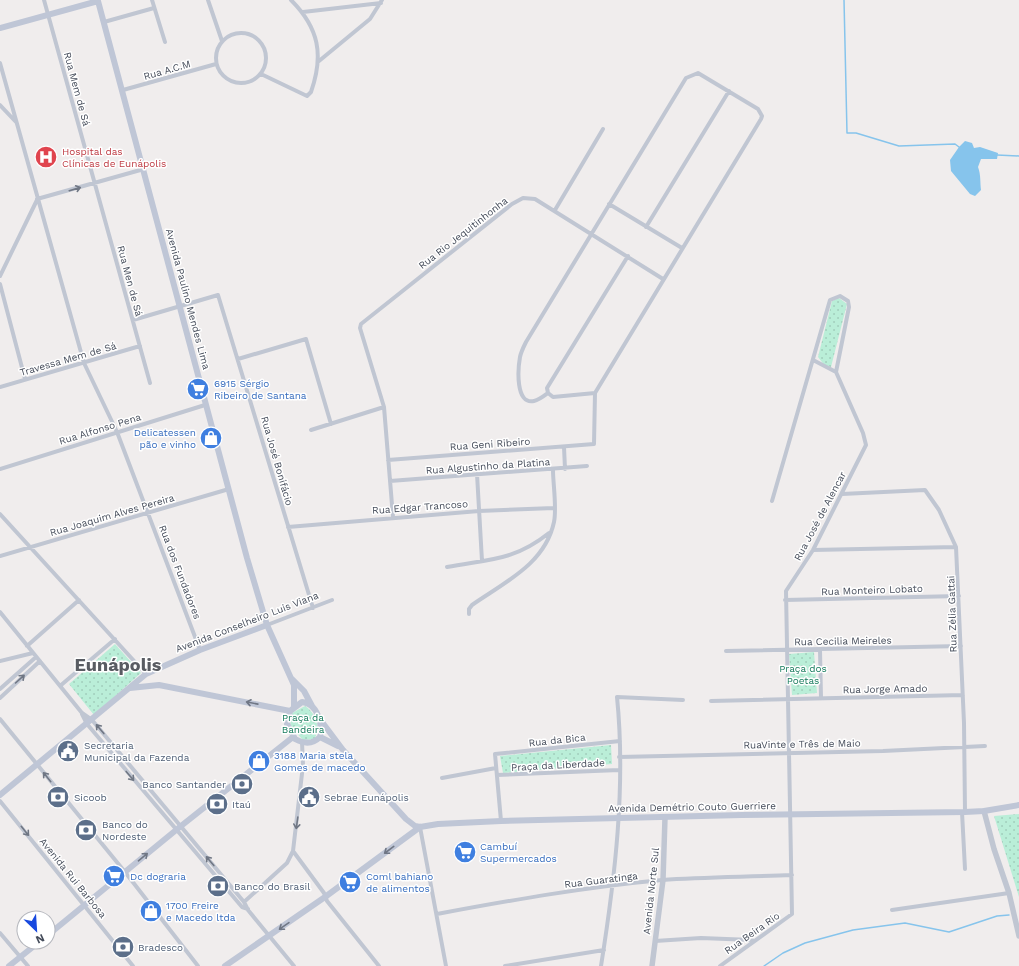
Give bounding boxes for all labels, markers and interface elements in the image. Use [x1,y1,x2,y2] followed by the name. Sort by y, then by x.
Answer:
[62,51,92,128] street label: Rua Mem de Sá
[142,58,192,82] street label: Rua A.C.M
[33,144,59,170] hospital icon: Hospital das Clínicas de Eunápolis
[62,146,166,169] place label: Hospital das Clínicas de Eunápolis
[68,184,81,192] one-way arrow
[416,195,510,271] street label: Rua Rio Jequitinhonha
[164,227,212,371] street label: Avenida Paulino Mendes Lima
[115,244,145,318] street label: Rua Men de Sá
[19,340,118,378] street label: Travessa Mem de Sá
[185,376,211,402] supermarket icon: 6915 Sérgio Ribeiro de Santana
[214,378,307,401] place label: 6915 Sérgio Ribeiro de Santana
[58,411,143,447] street label: Rua Alfonso Pena
[259,415,295,507] street label: Rua José Bonifácio
[198,425,224,451] shop icon: Delicatessen pão e vinho
[134,427,196,450] place label: Delicatessen pão e vinho
[449,436,531,452] street label: Rua Geni Ribeiro
[425,456,551,476] street label: Rua Algustinho da Platina
[792,470,848,562] street label: Rua José de Alencar
[48,492,176,538] street label: Rua Joaquim Alves Pereira
[372,498,468,516] street label: Rua Edgar Trancoso
[157,523,203,621] street label: Rua dos Fundadores
[945,575,959,653] street label: Rua Zélia Gattai
[821,583,923,597] street label: Rua Monteiro Lobato
[174,590,320,654] street label: Avenida Conselheiro Luis Viana
[794,635,892,647] street label: Rua Cecilia Meireles
[75,654,162,675] district label: Eunápolis
[779,663,827,686] park label: Praça dos Poetas
[15,675,25,684] one-way arrow
[842,683,928,695] street label: Rua Jorge Amado
[245,699,258,707] one-way arrow
[282,712,325,735] park label: Praça da Bandeira
[95,724,104,734] one-way arrow
[528,732,586,748] street label: Rua da Bica
[743,737,861,751] street label: RuaVinte e Três de Maio
[55,738,81,764] public building icon: Secretaria Municipal da Fazenda
[84,740,190,763] place label: Secretaria Municipal da Fazenda
[246,748,272,774] shop icon: 3188 Maria stela Gomes de macedo
[274,750,366,773] place label: 3188 Maria stela Gomes de macedo
[511,757,605,773] street label: Praça da Liberdade
[125,770,134,781] one-way arrow
[43,771,52,782] one-way arrow
[229,771,255,797] bank icon: Banco Santander
[142,779,226,790] place label: Banco Santander
[45,784,71,810] bank icon: Sicoob
[296,784,322,810] public building icon: Sebrae Eunápolis
[204,791,230,817] bank icon: Itaú
[74,792,107,803] place label: Sicoob
[324,792,409,803] place label: Sebrae Eunápolis
[232,799,251,810] place label: Itaú
[608,800,776,814] street label: Avenida Demétrio Couto Guerriere
[293,816,301,829] one-way arrow
[73,817,99,843] bank icon: Banco do Nordeste
[102,819,148,842] place label: Banco do Nordeste
[20,826,29,837] one-way arrow
[37,836,109,920] street label: Avenida Rui Barbosa
[452,839,478,865] supermarket icon: Cambuí Supermercados
[480,841,557,864] place label: Cambuí Supermercados
[383,846,394,854] one-way arrow
[641,847,661,935] street label: Avenida Norte Sul
[138,852,149,861] one-way arrow
[205,856,214,866] one-way arrow
[101,863,127,889] supermarket icon: Dc dograria
[337,869,363,895] supermarket icon: Coml bahiano de alimentos
[564,870,639,890] street label: Rua Guaratinga
[130,871,186,882] place label: Dc dograria
[366,871,433,894] place label: Coml bahiano de alimentos
[205,873,231,899] bank icon: Banco do Brasil
[234,881,310,892] place label: Banco do Brasil
[138,898,164,924] shop icon: 1700 Freire e Macedo ltda
[166,900,236,923] place label: 1700 Freire e Macedo ltda
[16,910,56,950] north arrow
[722,910,782,956] street label: Rua Beira Rio
[278,922,289,930] one-way arrow
[34,931,46,946] text: N
[110,934,136,960] bank icon: Bradesco
[138,942,183,953] place label: Bradesco

